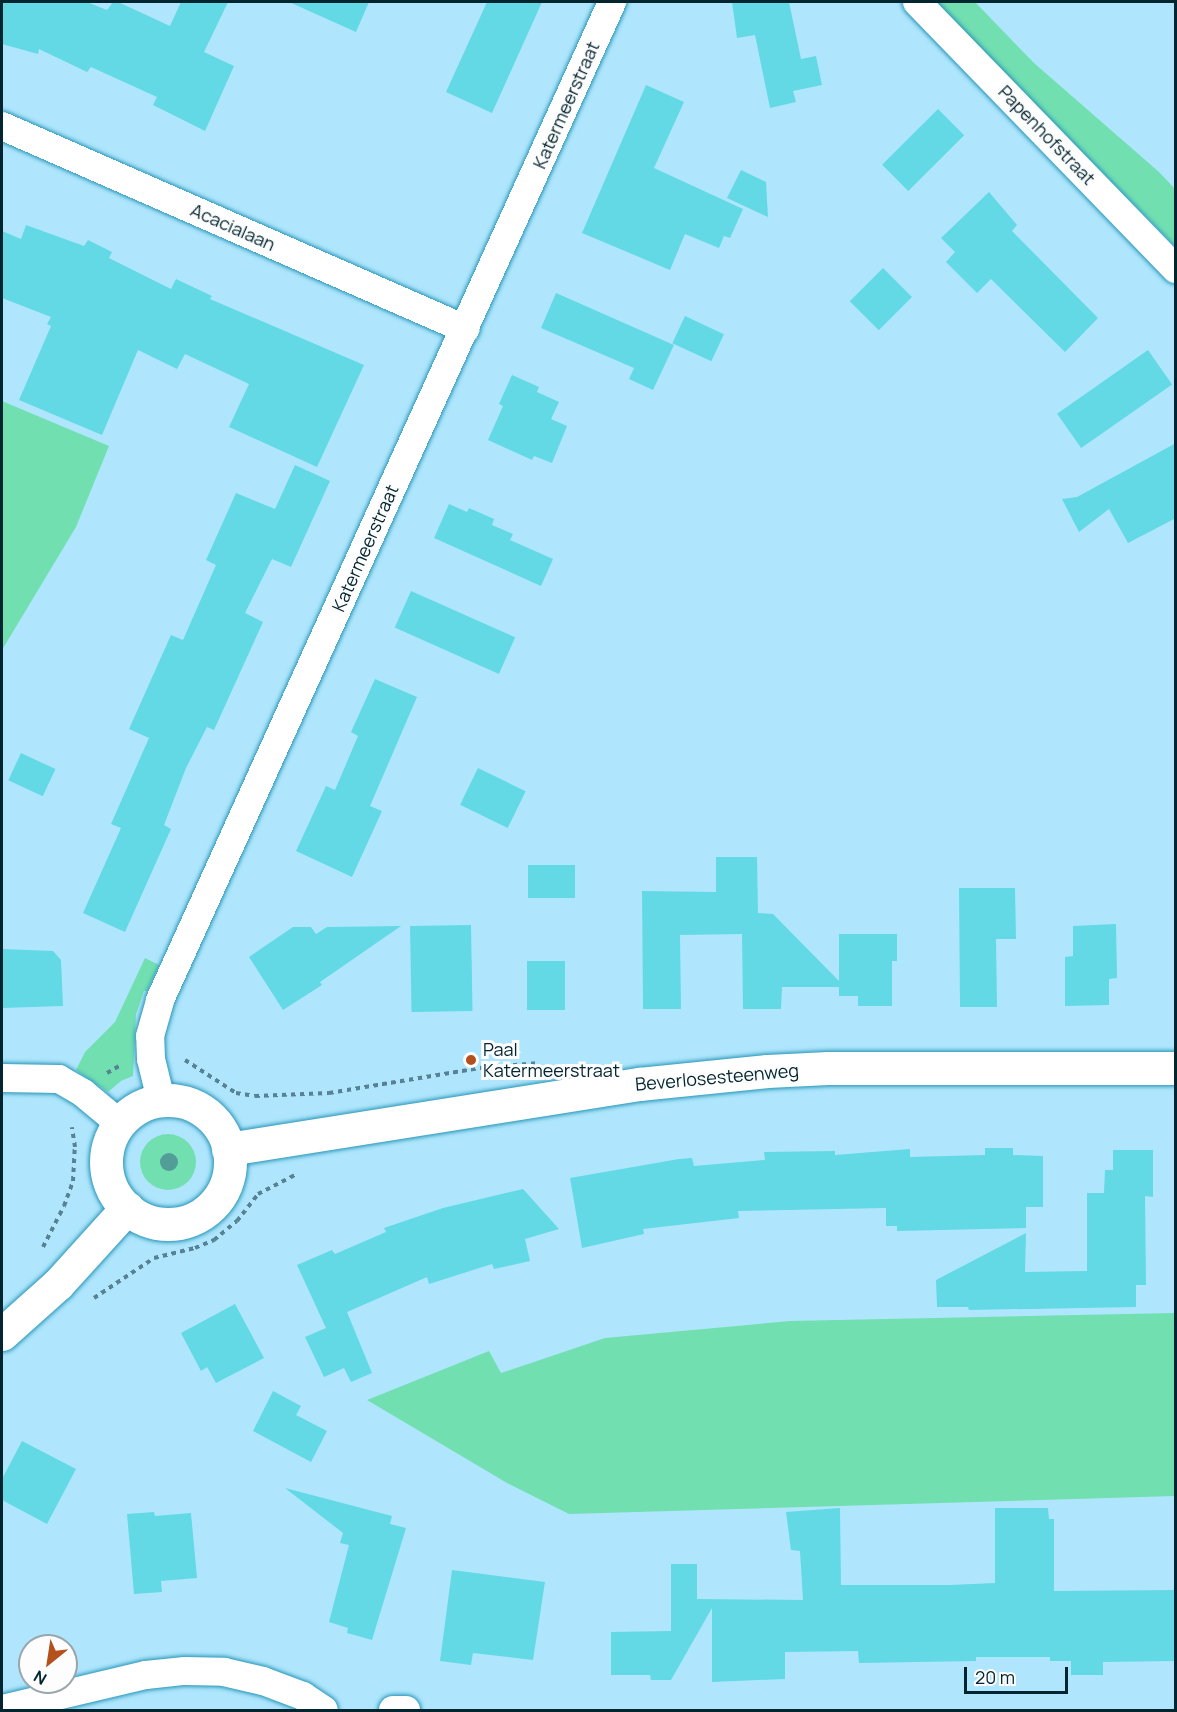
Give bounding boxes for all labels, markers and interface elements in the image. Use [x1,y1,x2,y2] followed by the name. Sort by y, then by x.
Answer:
[528,38,604,172] street label: Katermeerstraat
[994,81,1100,189] street label: Papenhofstraat
[187,199,279,255] street label: Acacialaan
[327,481,403,615] street label: Katermeerstraat
[483,1039,620,1082] place label: Paal Katermeerstraat
[464,1053,478,1067] marker: Paal Katermeerstraat
[634,1059,800,1095] street label: Beverlosesteenweg
[18,1634,78,1694] north arrow
[967,1655,1070,1693] scale bar
[30,1665,50,1690] text: N
[975,1665,1015,1689] text: 20 m

